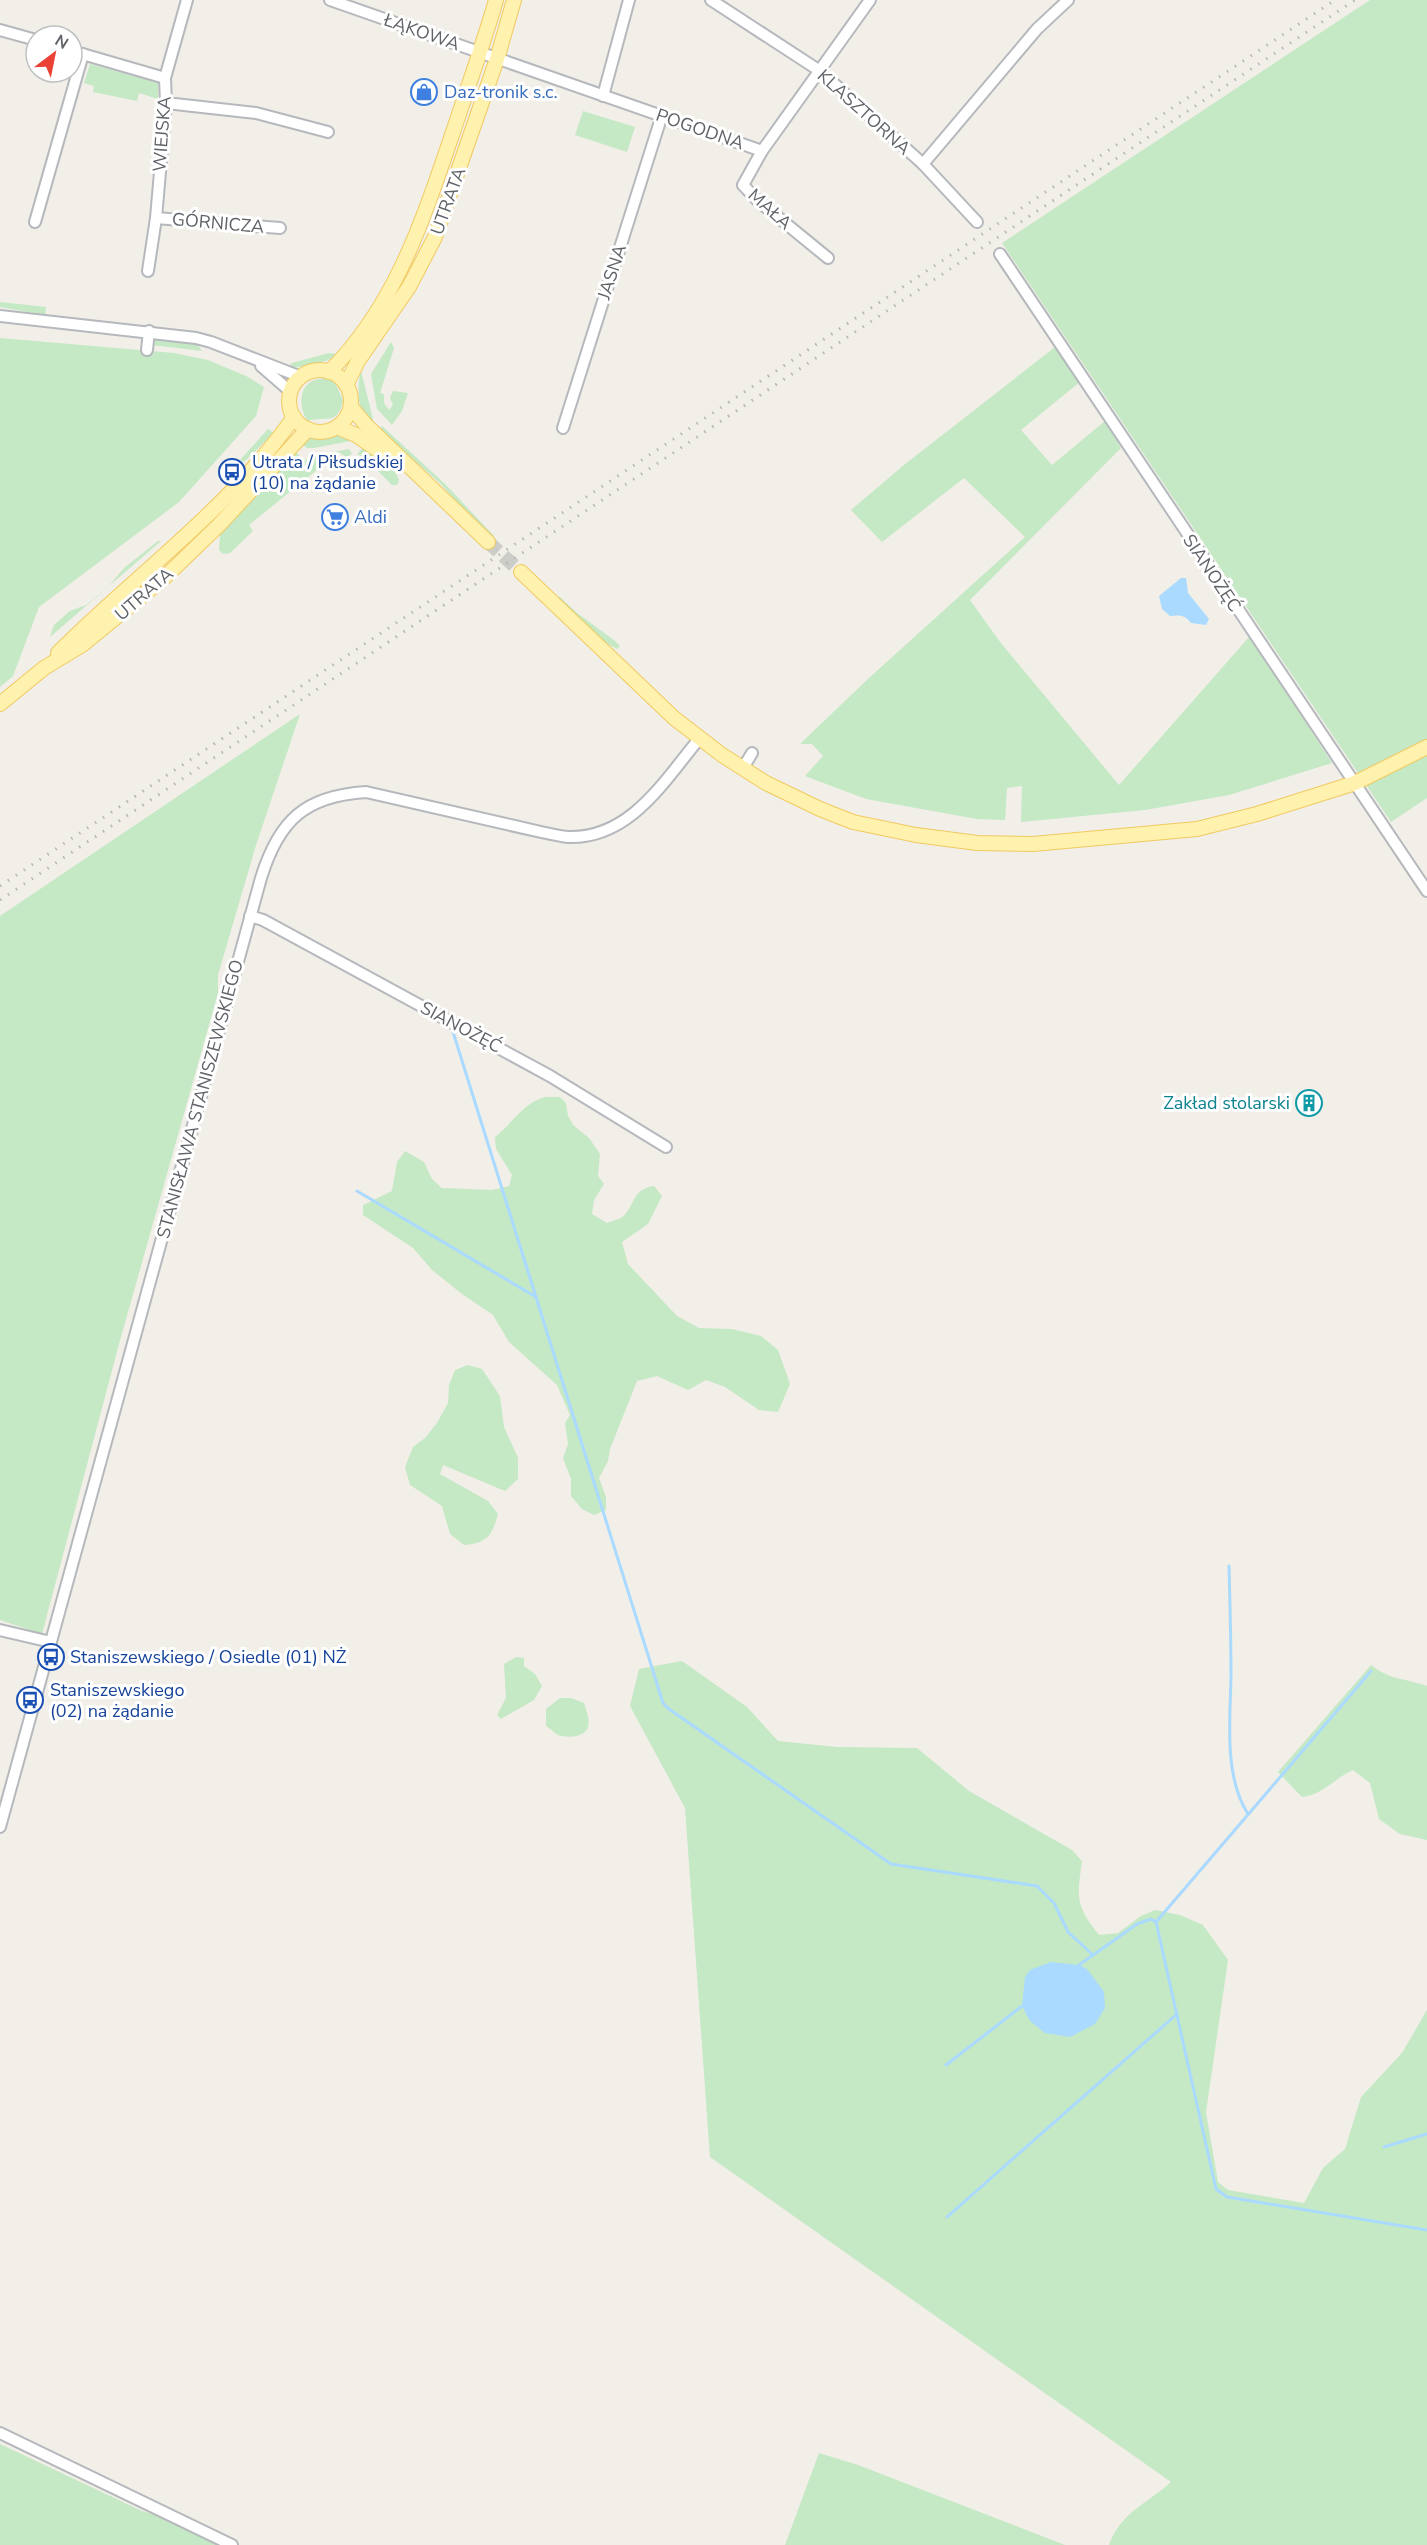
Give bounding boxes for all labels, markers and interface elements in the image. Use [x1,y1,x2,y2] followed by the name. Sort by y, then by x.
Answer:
[380,8,463,56] street label: ŁĄKOWA
[24,24,84,84] north arrow
[51,30,72,55] text: N
[812,64,916,160] street label: KLASZTORNA
[409,77,439,107] shop icon: Daz-tronik s.c.
[444,80,558,104] place label: Daz-tronik s.c.
[147,95,177,173] street label: WIEJSKA
[653,103,747,155] street label: POGODNA
[425,164,471,238] street label: UTRATA
[743,183,797,235] street label: MAŁA
[171,207,265,239] street label: GÓRNICZA
[592,241,632,303] street label: JASNA
[252,450,403,495] place label: Utrata / Piłsudskiej (10) na żądanie
[217,457,247,487] bus stop icon: Utrata / Piłsudskiej (10) na żądanie
[320,502,350,532] supermarket icon: Aldi
[354,505,387,529] place label: Aldi
[1177,529,1247,617] street label: SIANOŻĘĆ
[110,562,178,626] street label: UTRATA
[151,957,249,1241] street label: STANISŁAWA STANISZEWSKIEGO
[416,996,506,1058] street label: SIANOŻĘĆ
[1294,1088,1324,1118] building icon: Zakład stolarski
[1163,1091,1290,1115] place label: Zakład stolarski
[36,1642,66,1672] bus stop icon: Staniszewskiego / Osiedle (01) NŻ
[70,1645,347,1669] place label: Staniszewskiego / Osiedle (01) NŻ
[50,1678,184,1723] place label: Staniszewskiego (02) na żądanie
[15,1685,45,1715] bus stop icon: Staniszewskiego (02) na żądanie

